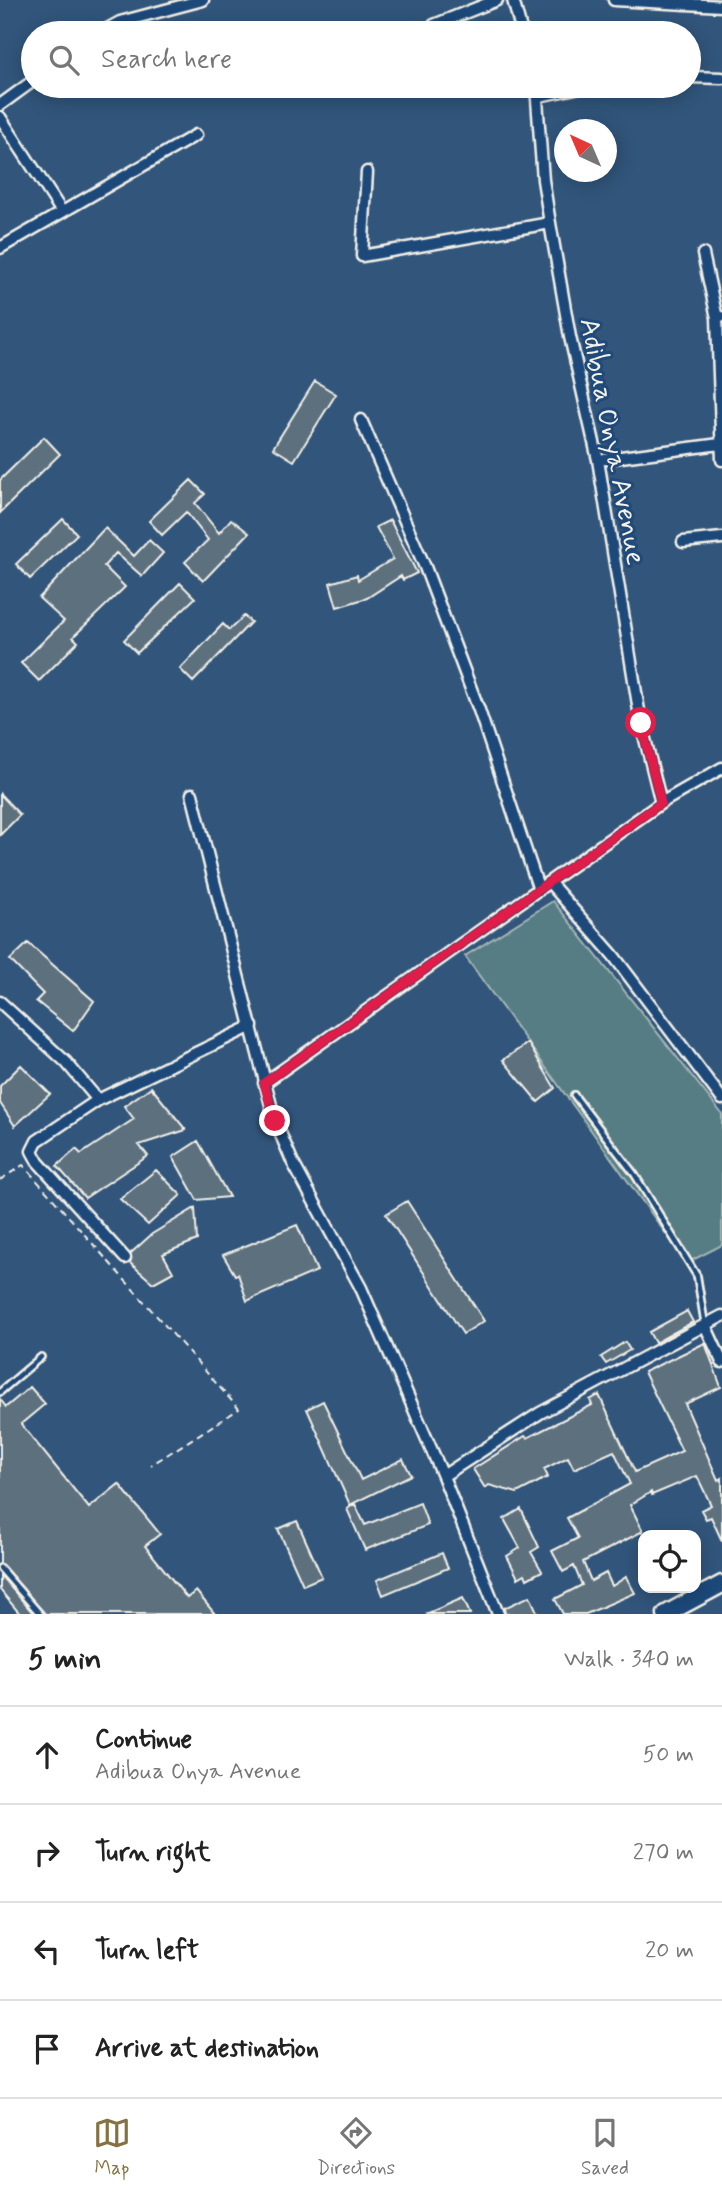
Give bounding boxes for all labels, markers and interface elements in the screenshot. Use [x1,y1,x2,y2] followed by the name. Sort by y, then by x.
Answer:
[21,21,701,98] search box
[45,41,83,79] icon: search
[101,43,232,77] text: Search here
[554,119,617,182] north arrow
[569,315,654,568] street label: Adibua Onya Avenue
[625,707,656,738] route start
[259,1105,290,1136] route end
[638,1530,701,1593] map controls
[638,1530,701,1593] button: locate
[28,1640,102,1679] text: 5 min
[564,1645,694,1675] text: Walk · 340 m
[95,1723,192,1757] text: Continue
[28,1736,66,1774] icon: ahead
[643,1740,694,1770] text: 50 m
[95,1757,301,1787] text: Adibua Onya Avenue
[28,1834,66,1872] icon: right
[95,1836,211,1870] text: Turn right
[633,1838,694,1868] text: 270 m
[28,1932,66,1970] icon: left
[95,1934,199,1968] text: Turn left
[645,1936,694,1966] text: 20 m
[28,2030,66,2068] icon: arrive
[95,2032,319,2066] text: Arrive at destination
[93,2114,131,2181] tab: Map
[317,2114,395,2181] tab: Directions
[581,2114,629,2181] tab: Saved

